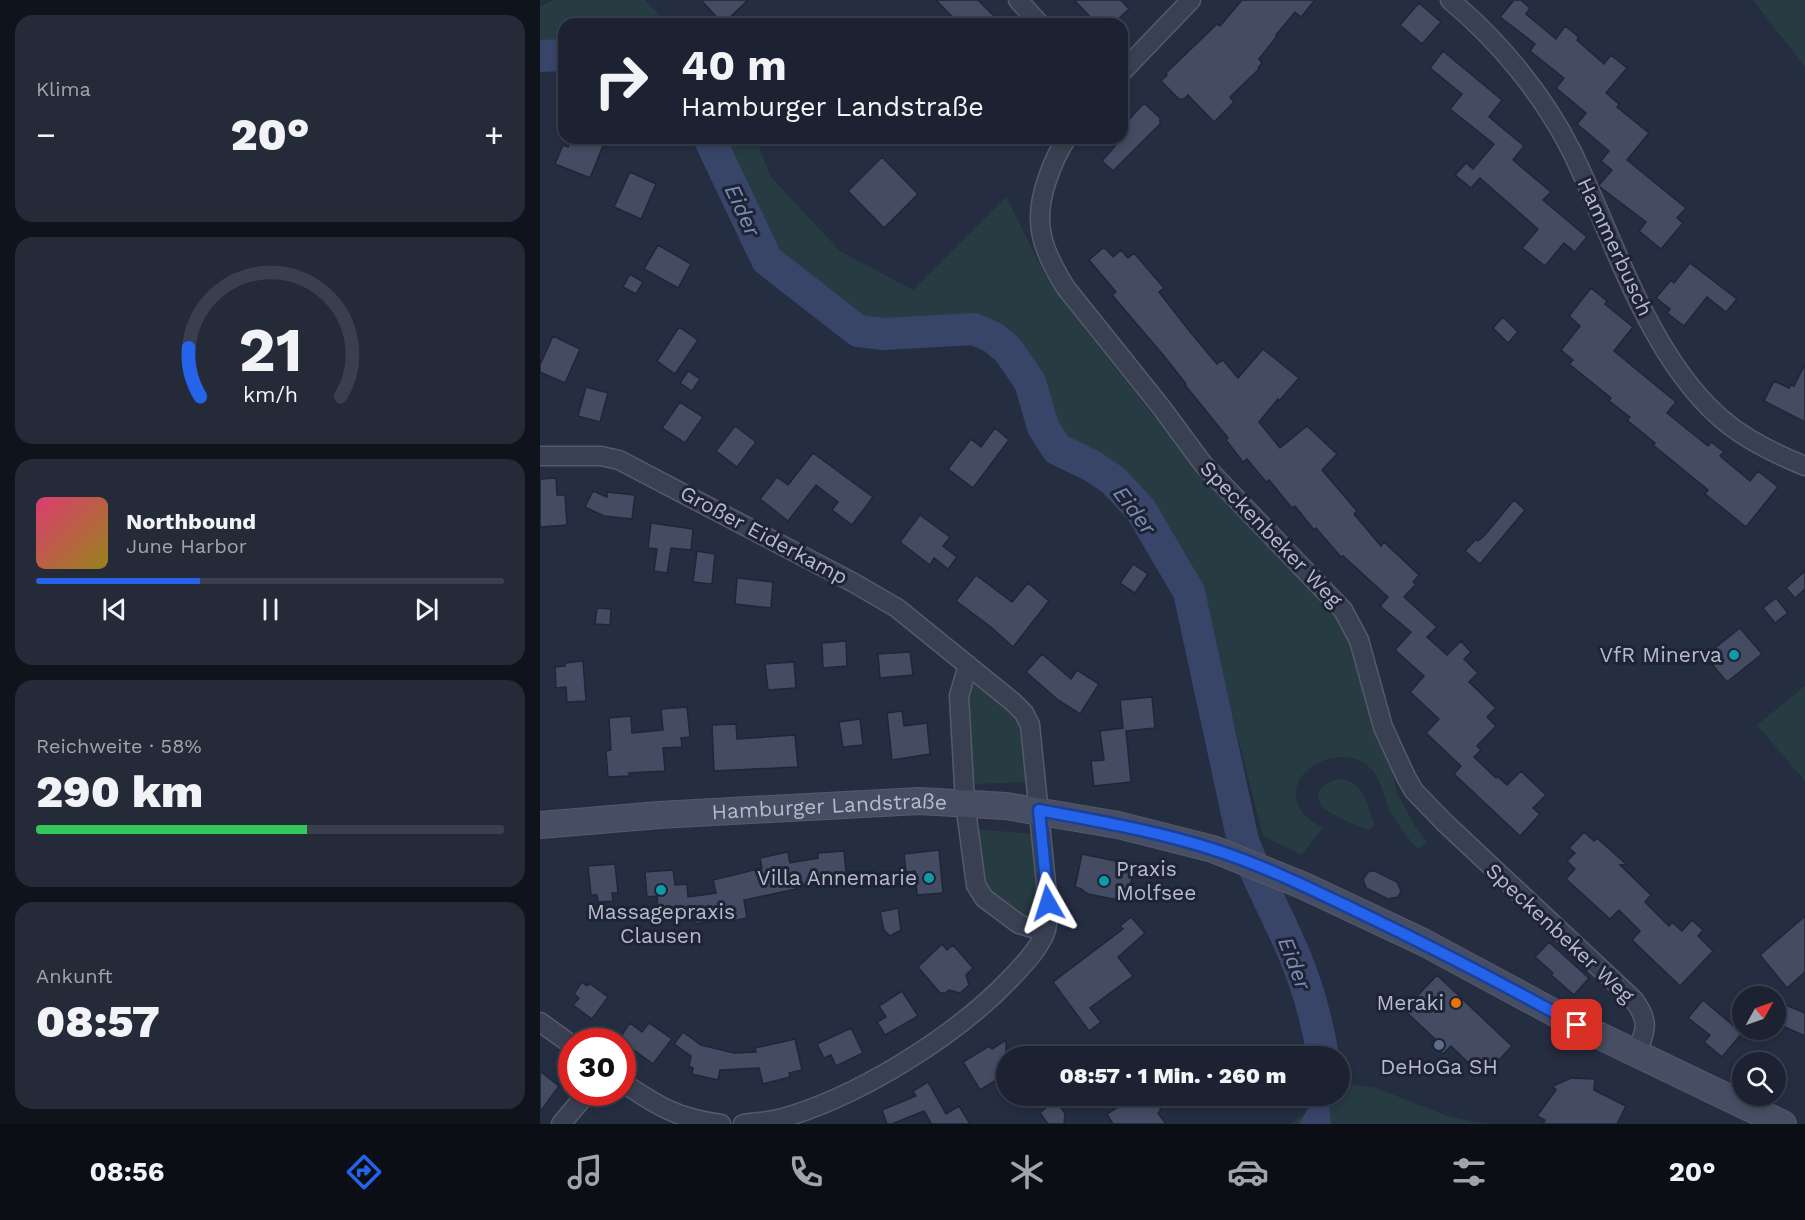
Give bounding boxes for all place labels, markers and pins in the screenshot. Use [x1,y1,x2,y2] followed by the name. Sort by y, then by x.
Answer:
[1600,642,1722,667] place label: VfR Minerva
[1727,648,1741,662] marker: VfR Minerva
[1116,856,1196,905] place label: Praxis Molfsee
[757,865,917,890] place label: Villa Annemarie
[922,871,936,885] marker: Villa Annemarie
[1097,874,1111,888] marker: Praxis Molfsee
[654,883,668,897] marker: Massagepraxis Clausen
[587,899,735,948] place label: Massagepraxis Clausen
[1376,990,1444,1015] place label: Meraki
[1449,996,1463,1010] marker: Meraki
[1551,999,1602,1050] pin
[1432,1038,1446,1052] marker: DeHoGa SH
[1380,1054,1498,1079] place label: DeHoGa SH

